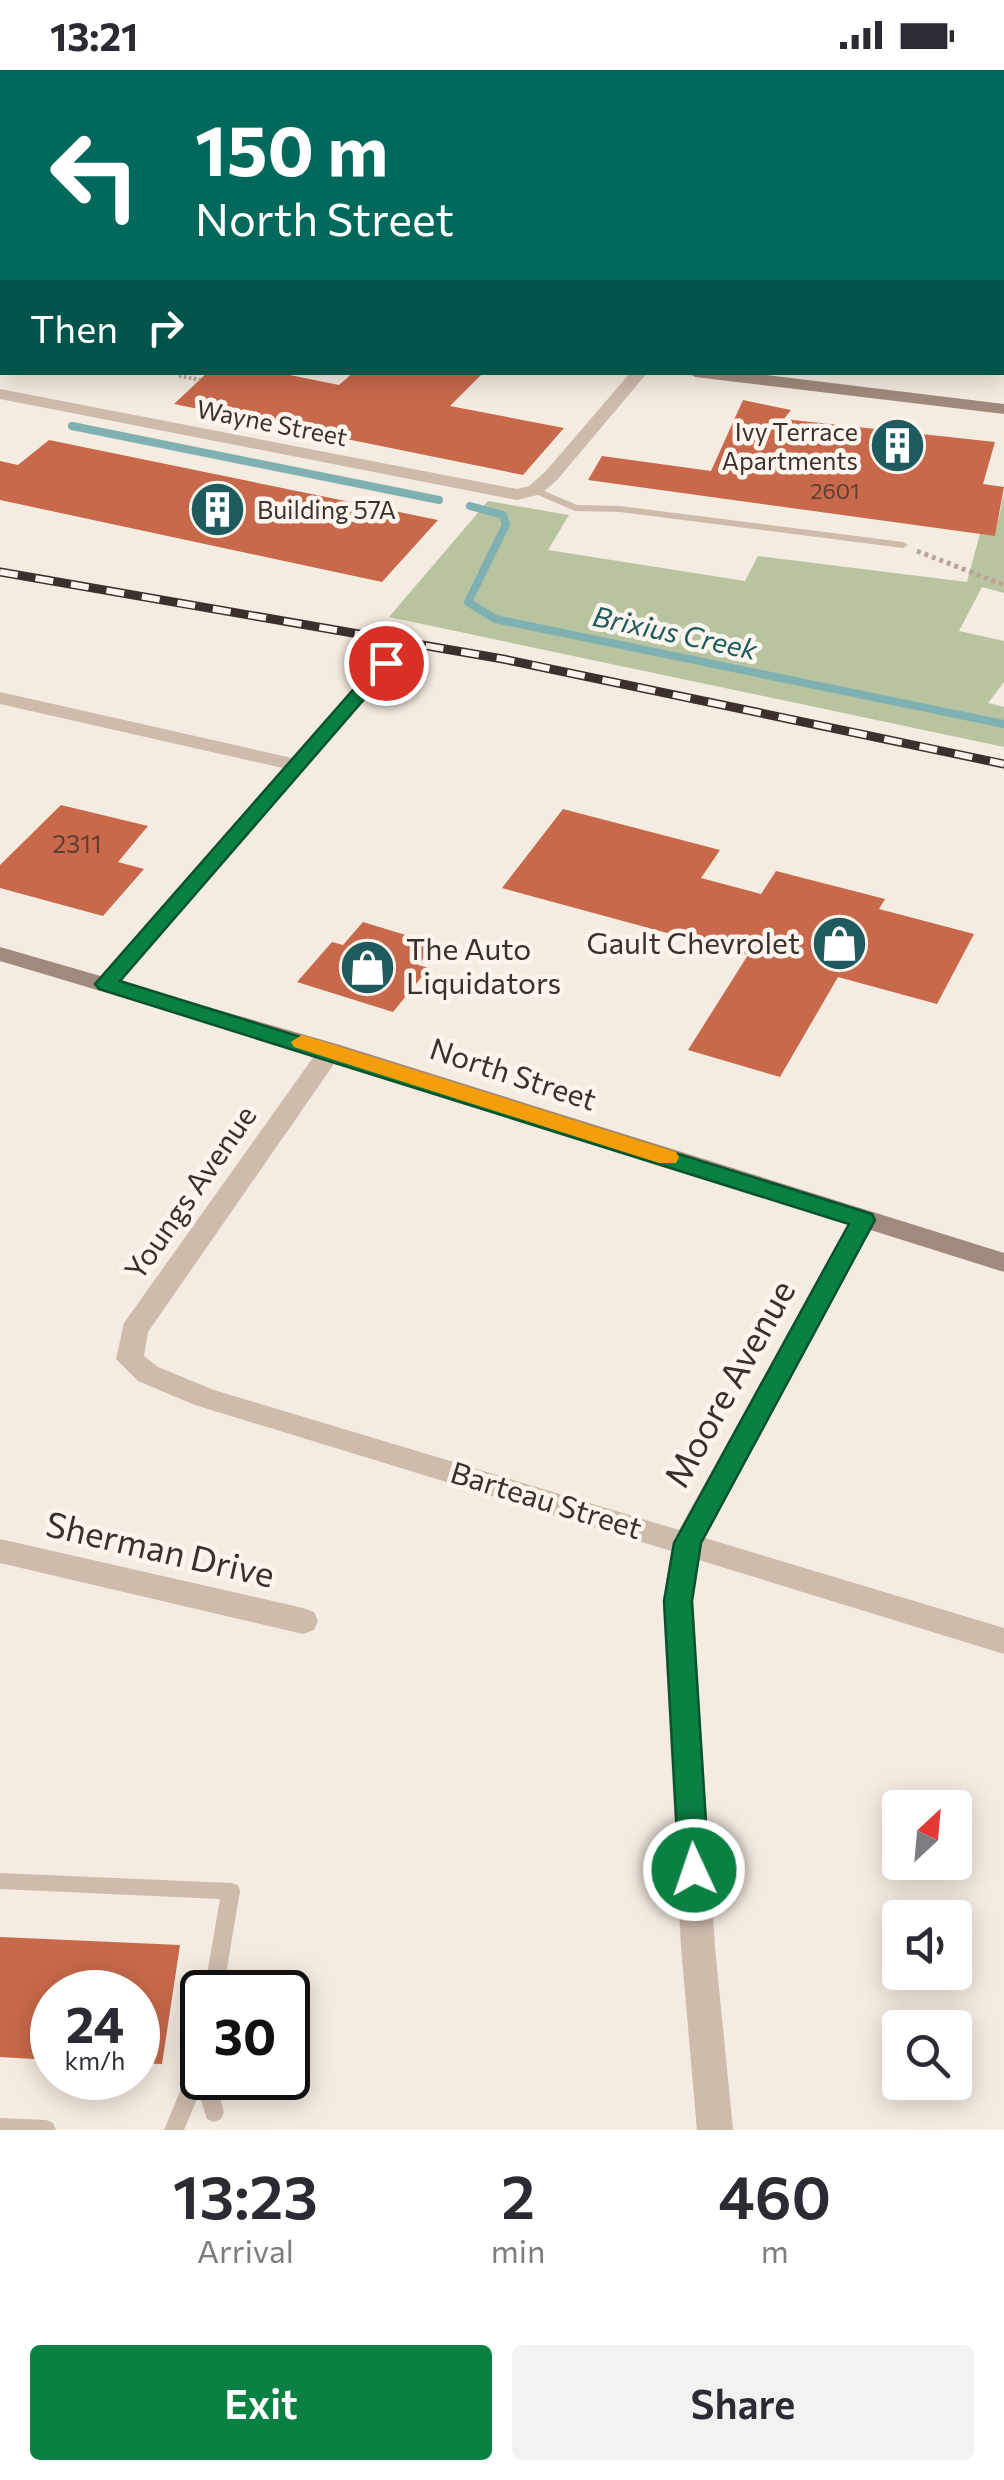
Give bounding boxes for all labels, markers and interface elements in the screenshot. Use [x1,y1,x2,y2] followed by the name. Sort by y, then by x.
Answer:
[50,12,138,59] text: 13:21
[195,105,388,190] text: 150 m
[30,110,160,240] icon: left
[195,190,454,245] text: North Street
[138,300,193,355] icon: right
[30,304,118,351] text: Then
[194,393,350,451] street label: Wayne Street
[722,416,858,475] place label: Ivy Terrace Apartments
[867,416,927,476] building icon: Ivy Terrace Apartments
[810,477,860,504] house number: 2601
[188,480,248,540] building icon: Building 57A
[257,494,396,524] place label: Building 57A
[590,598,761,666] water label: Brixius Creek
[344,621,429,706] pin
[359,636,414,691] icon: arrive
[52,828,102,858] house number: 2311
[809,914,869,974] shop icon: Gault Chevrolet
[586,923,800,960] place label: Gault Chevrolet
[406,929,561,1000] place label: The Auto Liquidators
[337,937,397,997] shop icon: The Auto Liquidators
[426,1028,602,1117] street label: North Street
[115,1097,263,1286] street label: Youngs Avenue
[653,1272,802,1494] street label: Moore Avenue
[447,1452,647,1545] street label: Barteau Street
[42,1500,279,1595] street label: Sherman Drive
[882,1790,972,1880] north arrow
[882,1790,972,2100] map controls
[642,1818,746,1922] position arrow
[882,1900,972,1990] button: sound
[180,1970,310,2100] speed limit sign: 30
[66,1992,124,2053] text: 24
[882,2010,972,2100] button: search
[65,2045,125,2075] text: km/h
[173,2158,318,2231] text: 13:23
[501,2158,535,2231] text: 2
[718,2158,831,2231] text: 460
[197,2230,294,2270] text: Arrival
[491,2230,545,2270] text: min
[761,2230,789,2270] text: m
[30,2345,492,2460] button: Exit
[512,2345,974,2460] button: Share

